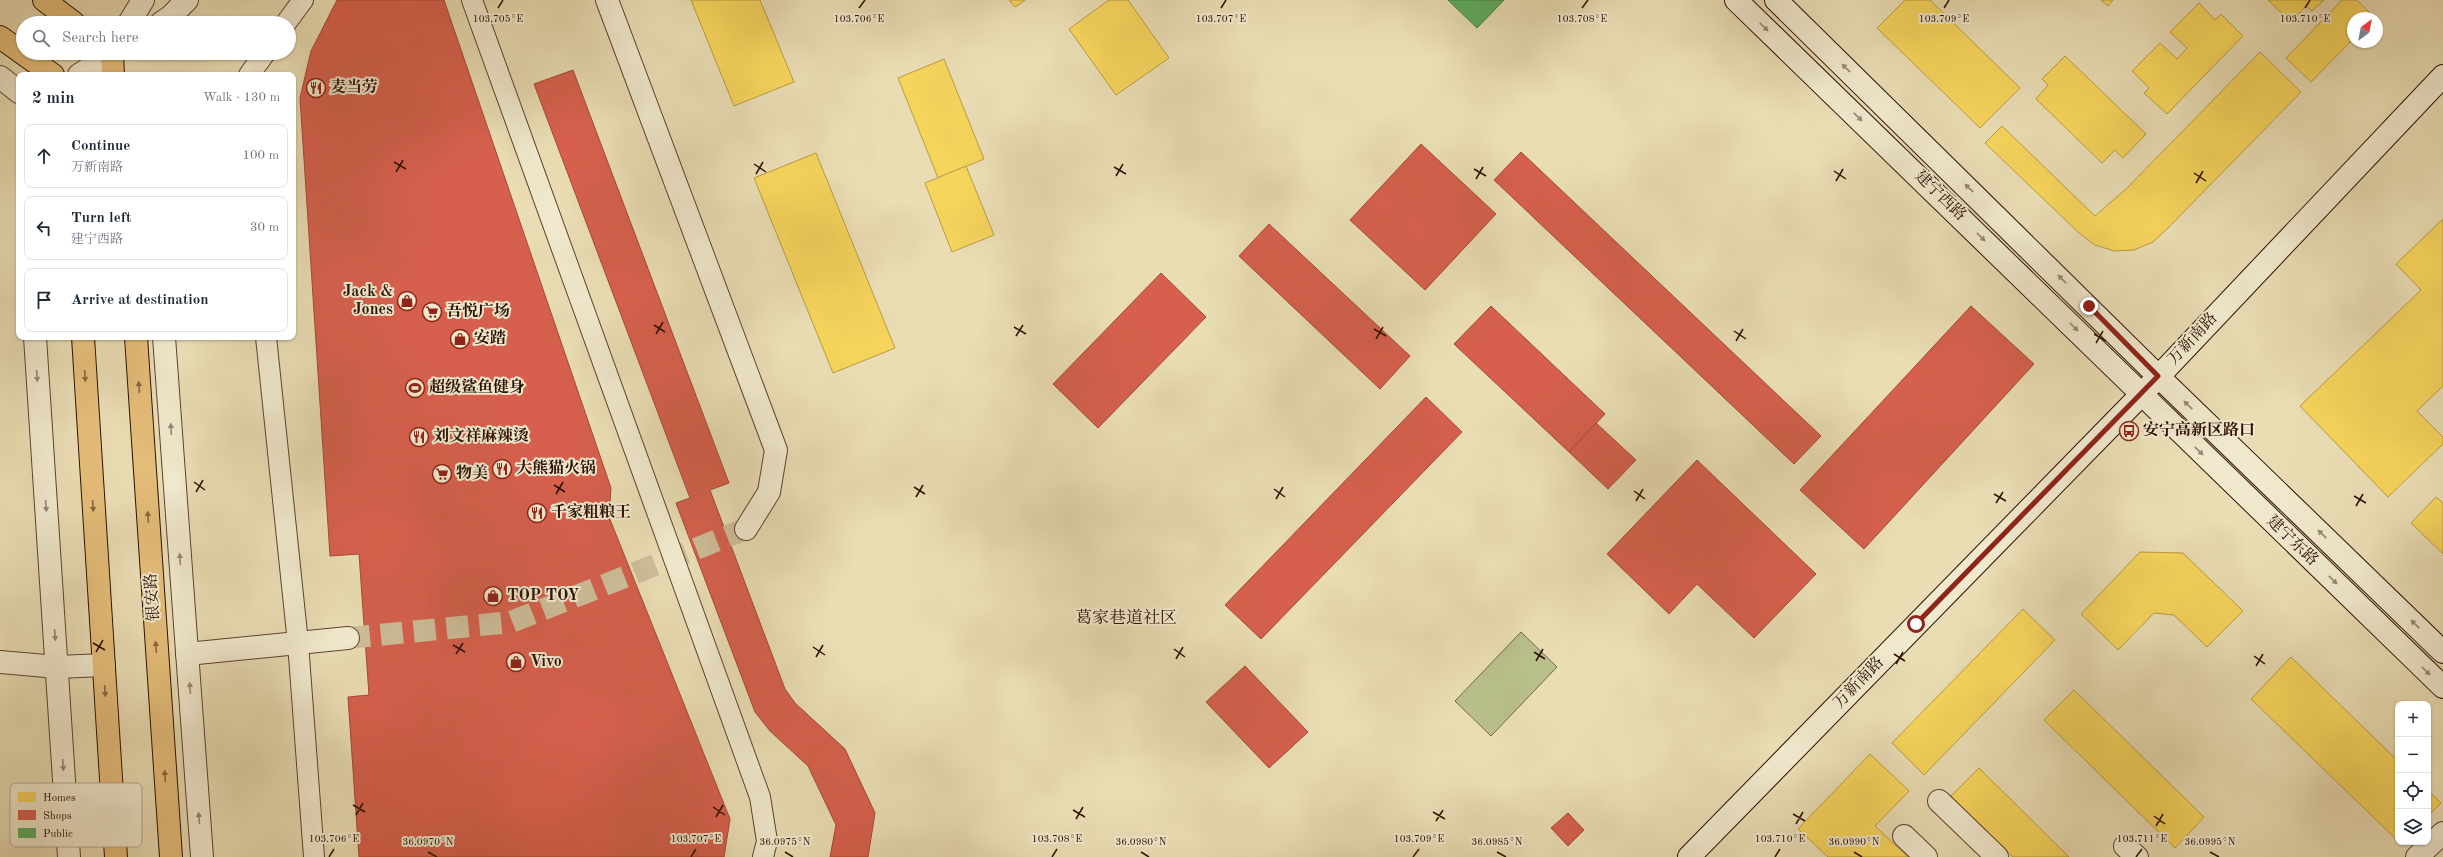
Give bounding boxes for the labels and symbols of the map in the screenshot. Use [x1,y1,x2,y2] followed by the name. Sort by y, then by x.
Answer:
[2347,12,2383,48] north arrow
[473,14,523,24] text: 103.705°E
[834,14,884,24] text: 103.706°E
[1196,14,1246,24] text: 103.707°E
[1557,14,1607,24] text: 103.708°E
[1919,14,1969,24] text: 103.709°E
[2280,14,2330,24] text: 103.710°E
[1759,22,1769,32] one-way arrow
[1841,63,1851,73] one-way arrow
[305,77,327,99] restaurant icon: 麦当劳
[330,78,378,96] place label: 麦当劳
[1853,112,1863,121] one-way arrow
[1911,167,1970,224] street label: 建宁西路
[1964,183,1974,193] one-way arrow
[1976,232,1986,241] one-way arrow
[2057,274,2067,284] one-way arrow
[343,284,393,318] place label: Jack & Jones
[396,290,418,312] shop icon: Jack & Jones
[2080,297,2098,315] route end
[421,301,443,323] supermarket icon: 吾悦广场
[446,302,510,320] place label: 吾悦广场
[2164,309,2221,368] street label: 万新南路
[2069,322,2079,332] one-way arrow
[449,328,471,350] shop icon: 安踏
[474,328,506,347] place label: 安踏
[34,370,41,382] one-way arrow
[82,370,89,382] one-way arrow
[404,377,426,399] sports icon: 超级鲨鱼健身
[429,378,525,396] place label: 超级鲨鱼健身
[136,381,143,393] one-way arrow
[2183,400,2193,410] one-way arrow
[2118,420,2140,442] bus stop icon: 安宁高新区路口
[2143,420,2255,439] place label: 安宁高新区路口
[167,423,174,435] one-way arrow
[408,426,430,448] restaurant icon: 刘文祥麻辣烫
[433,426,529,445] place label: 刘文祥麻辣烫
[2194,446,2204,456] one-way arrow
[491,458,513,480] restaurant icon: 大熊猫火锅
[516,459,596,477] place label: 大熊猫火锅
[431,463,453,485] supermarket icon: 物美
[456,464,488,482] place label: 物美
[43,500,50,512] one-way arrow
[90,500,97,512] one-way arrow
[526,502,548,524] restaurant icon: 千家粗粮王
[551,502,631,521] place label: 千家粗粮王
[145,510,151,523] one-way arrow
[2263,512,2322,569] street label: 建宁东路
[2317,530,2326,539] one-way arrow
[177,553,184,565] one-way arrow
[141,572,163,622] street label: 银安路
[2328,575,2338,585] one-way arrow
[482,585,504,607] shop icon: TOP TOY
[507,588,579,604] place label: TOP TOY
[1075,608,1177,627] district label: 葛家巷道社区
[1907,615,1925,633] route start
[2410,620,2420,629] one-way arrow
[51,629,58,641] one-way arrow
[153,641,160,653] one-way arrow
[505,651,527,673] shop icon: Vivo
[1830,653,1887,712] street label: 万新南路
[530,654,562,670] place label: Vivo
[2421,666,2431,676] one-way arrow
[186,682,193,694] one-way arrow
[102,685,109,697] one-way arrow
[60,759,67,771] one-way arrow
[161,770,168,782] one-way arrow
[10,783,142,847] legend
[43,793,76,804] text: Homes
[43,811,72,822] text: Shops
[195,812,202,824] one-way arrow
[43,829,73,840] text: Public
[309,834,359,844] text: 103.706°E
[671,834,721,844] text: 103.707°E
[1032,834,1082,844] text: 103.708°E
[1394,834,1444,844] text: 103.709°E
[1755,834,1805,844] text: 103.710°E
[2117,834,2167,844] text: 103.711°E
[402,837,454,847] text: 36.0970°N
[759,837,811,847] text: 36.0975°N
[1115,837,1167,847] text: 36.0980°N
[1471,837,1523,847] text: 36.0985°N
[1828,837,1880,847] text: 36.0990°N
[2184,837,2236,847] text: 36.0995°N

